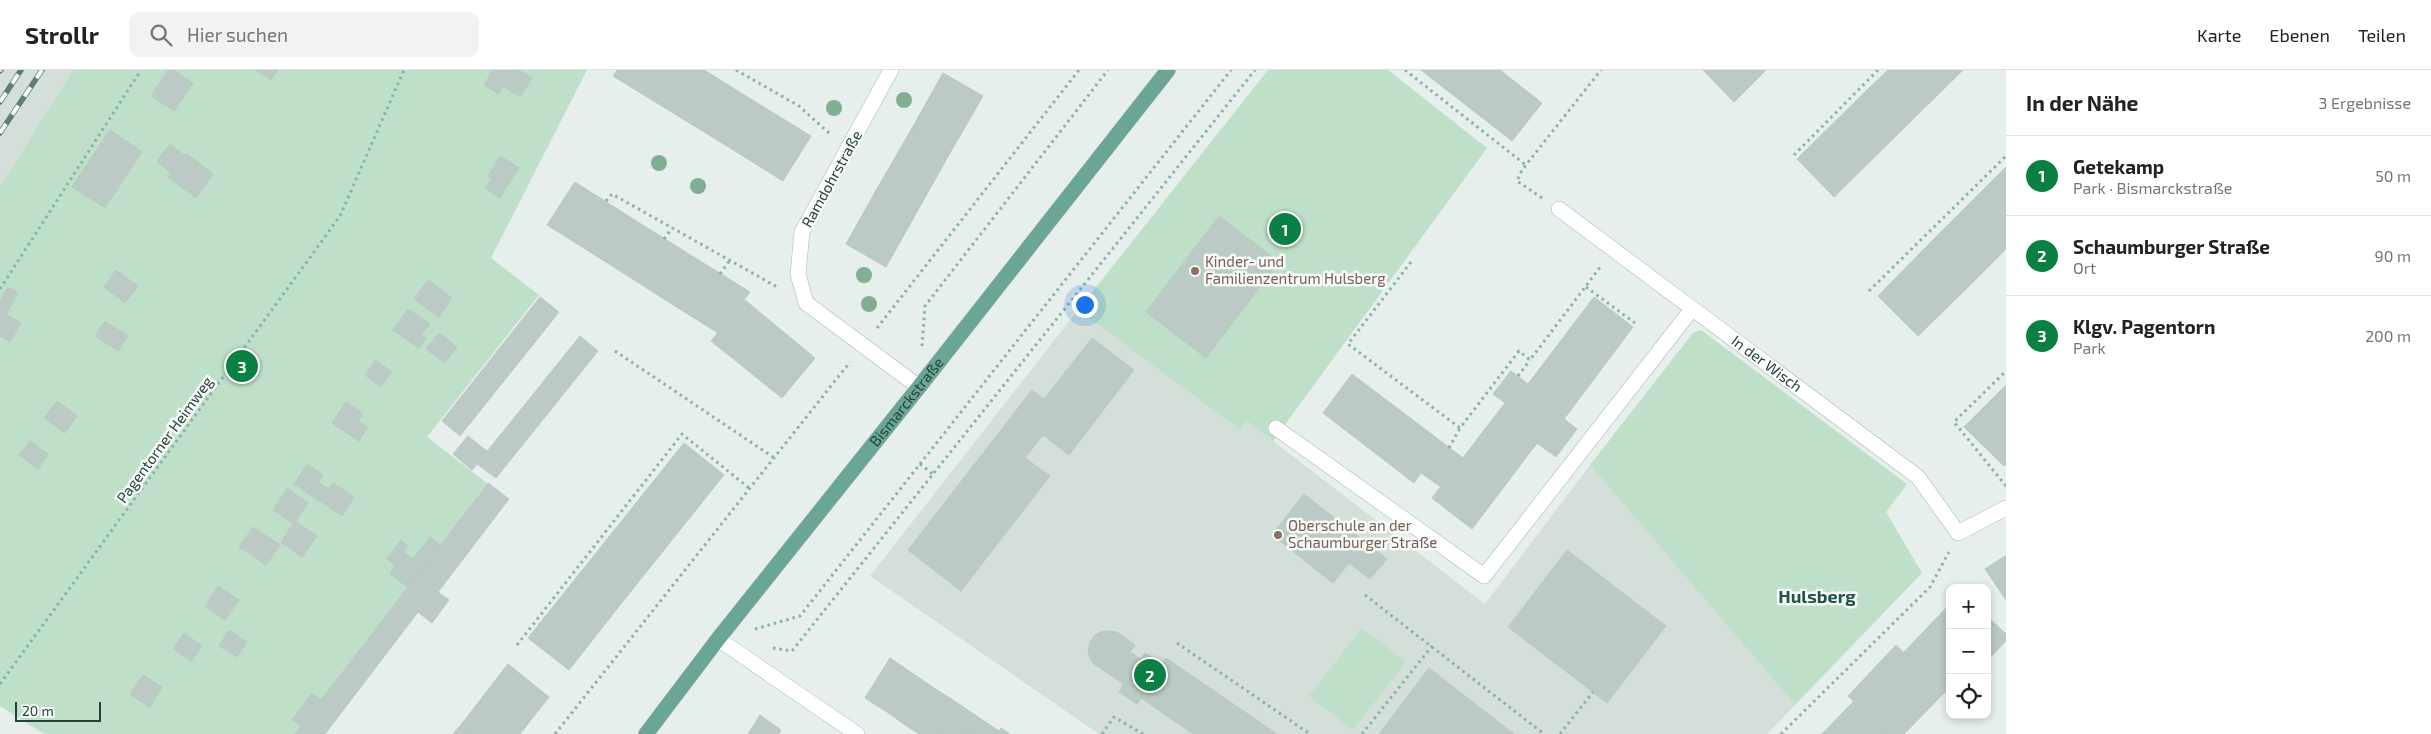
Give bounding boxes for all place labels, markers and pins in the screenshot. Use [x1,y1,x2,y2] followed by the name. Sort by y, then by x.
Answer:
[1269,210,1301,248] pin: 1
[1205,252,1386,287] place label: Kinder- und Familienzentrum Hulsberg
[1189,265,1201,277] marker: Kinder- und Familienzentrum Hulsberg
[226,347,258,385] pin: 3
[1288,516,1437,551] place label: Oberschule an der Schaumburger Straße
[1272,529,1284,541] marker: Oberschule an der Schaumburger Straße
[1134,656,1166,694] pin: 2

